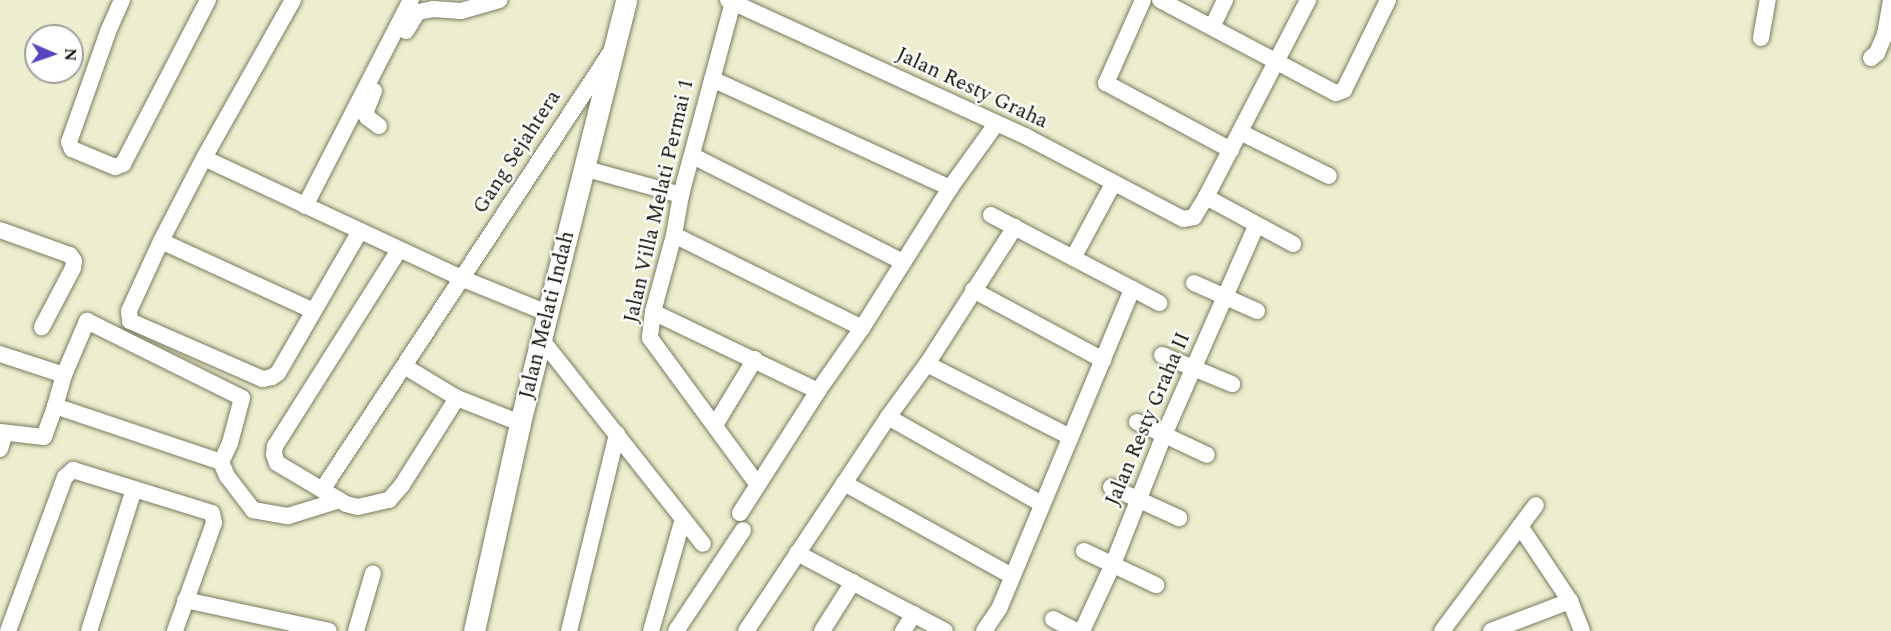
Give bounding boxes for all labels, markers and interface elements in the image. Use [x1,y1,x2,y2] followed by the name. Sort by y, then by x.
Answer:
[24,24,84,84] north arrow
[892,42,1052,134] street label: Jalan Resty Graha
[58,48,82,62] text: N
[619,77,699,325] street label: Jalan Villa Melati Permai 1
[468,85,566,219] street label: Gang Sejahtera
[514,228,580,402] street label: Jalan Melati Indah
[1100,328,1196,510] street label: Jalan Resty Graha II

